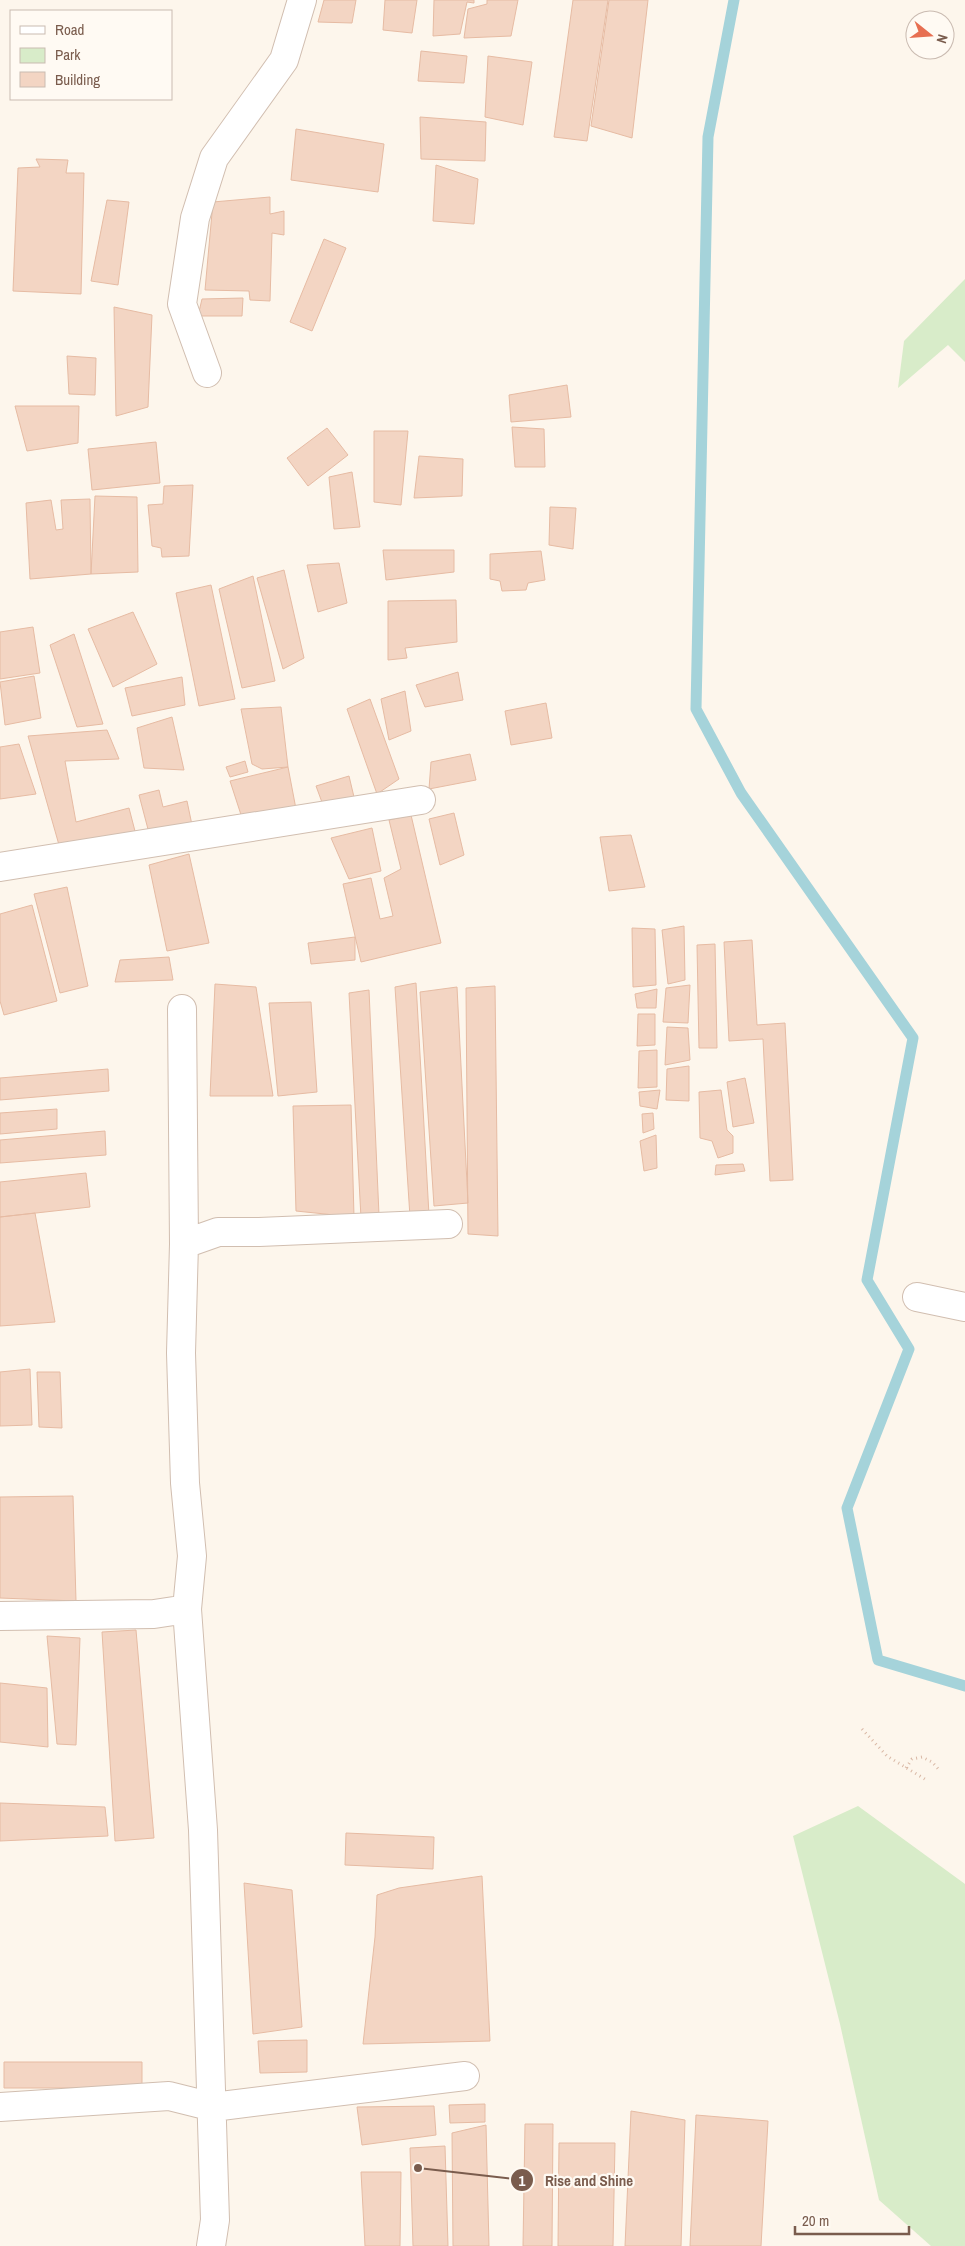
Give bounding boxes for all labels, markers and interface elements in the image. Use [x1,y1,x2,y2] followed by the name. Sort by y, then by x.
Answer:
[10,10,172,100] legend
[905,10,955,60] north arrow
[55,19,84,40] text: Road
[933,32,952,45] text: N
[55,44,81,65] text: Park
[55,69,100,90] text: Building
[510,2165,643,2195] callout: Rise and Shine
[519,2170,526,2191] text: 1
[545,2170,633,2191] text: Rise and Shine
[795,2204,909,2236] scale bar
[802,2210,829,2231] text: 20 m

